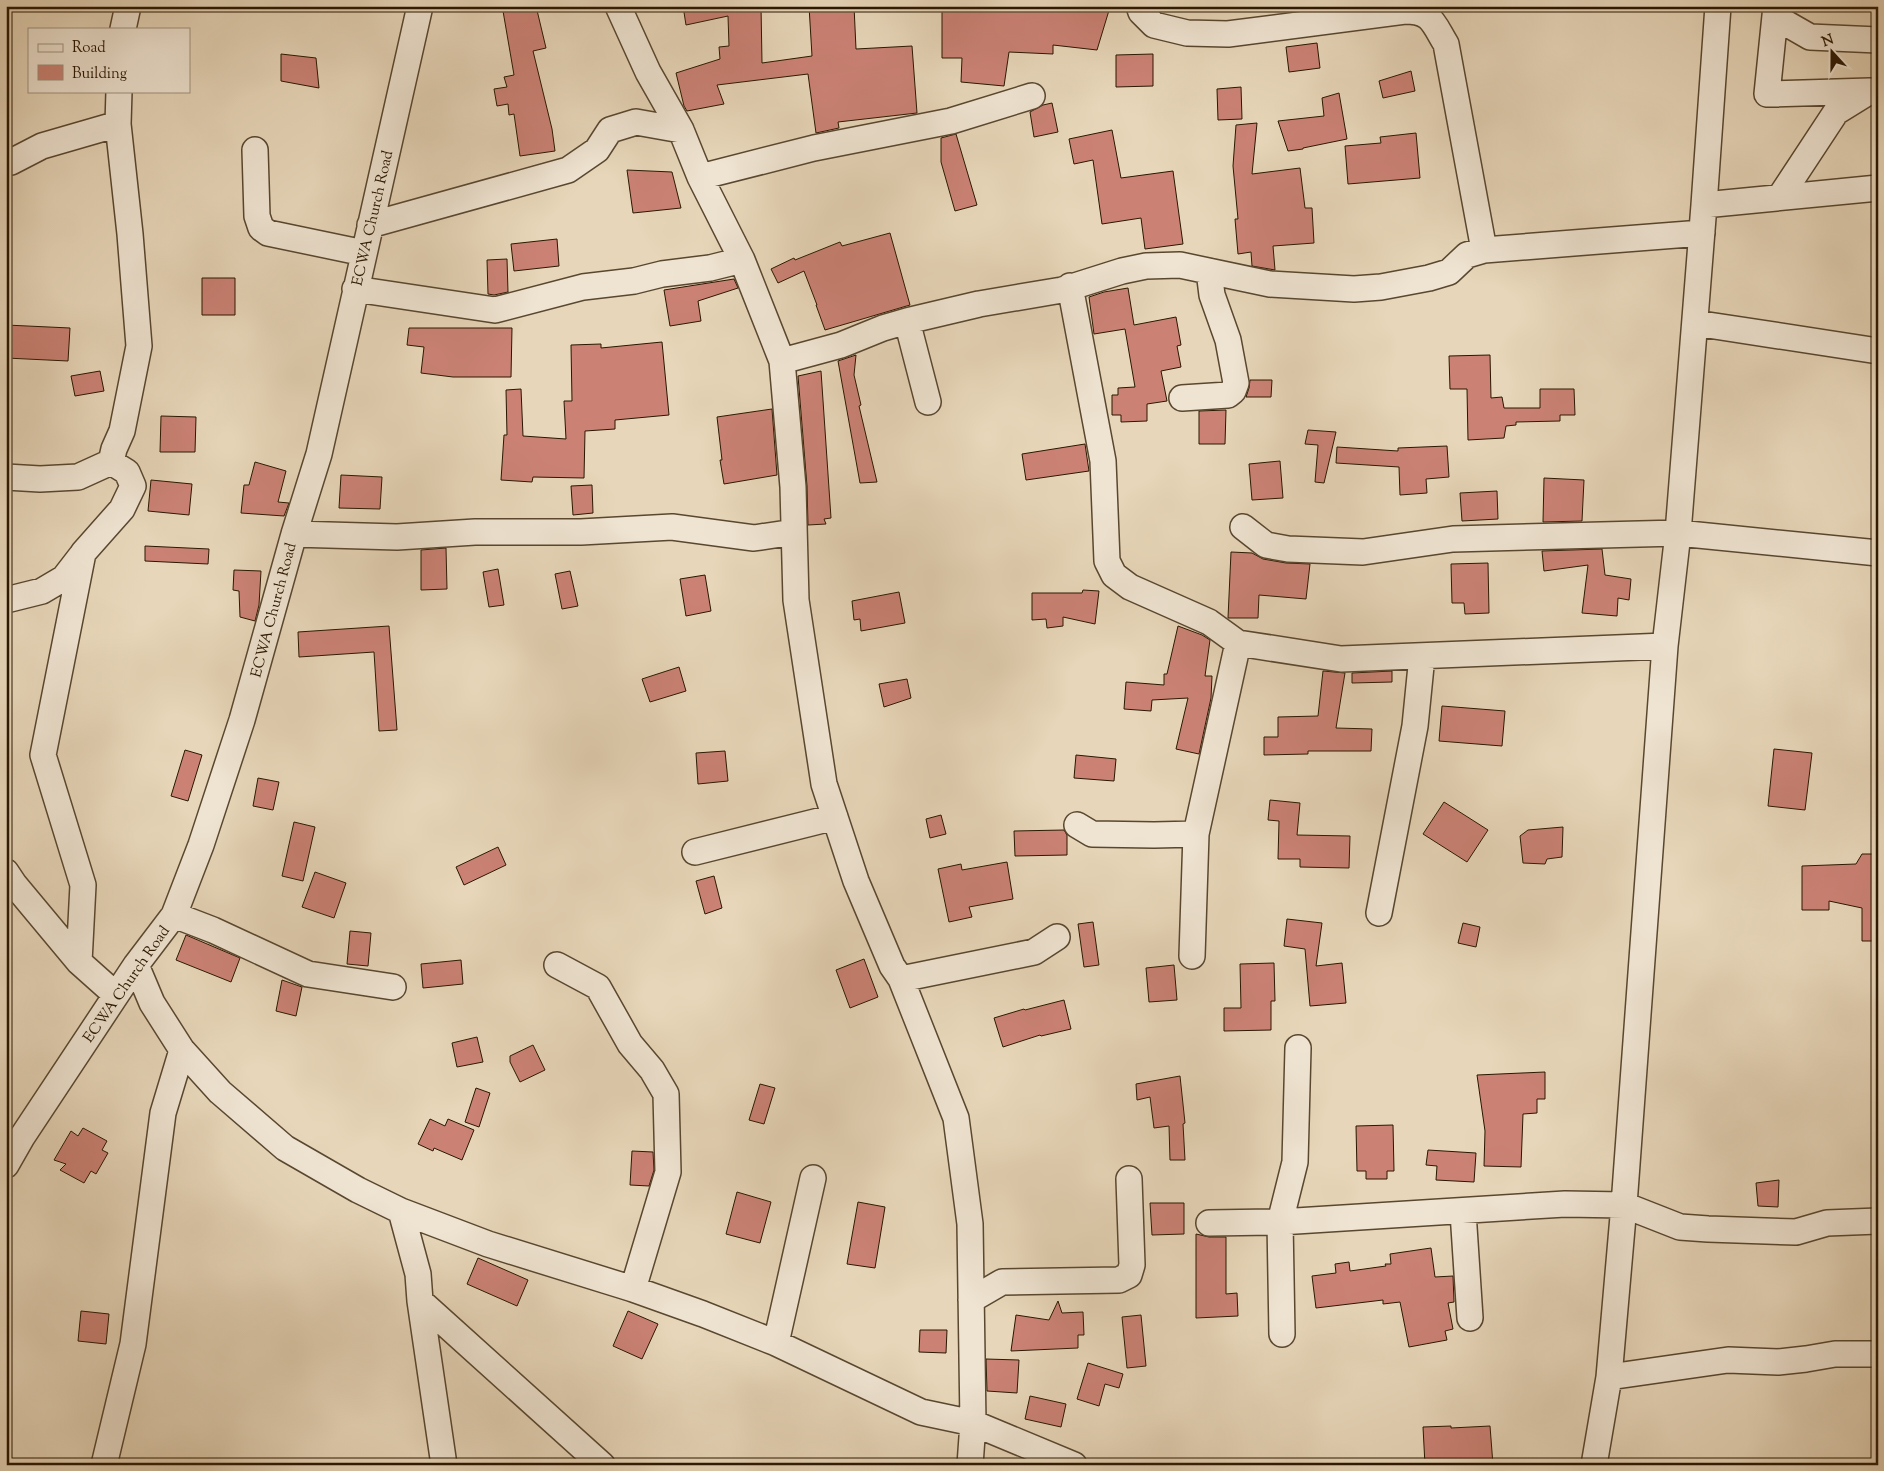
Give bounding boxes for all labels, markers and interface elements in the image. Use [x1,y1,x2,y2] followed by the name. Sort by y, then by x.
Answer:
[28,28,190,92] legend
[1806,28,1856,78] north arrow
[1819,30,1837,53] text: N
[72,38,106,59] text: Road
[72,64,127,85] text: Building
[348,148,399,288] street label: ECWA Church Road
[246,540,303,680] street label: ECWA Church Road
[79,922,176,1048] street label: ECWA Church Road

